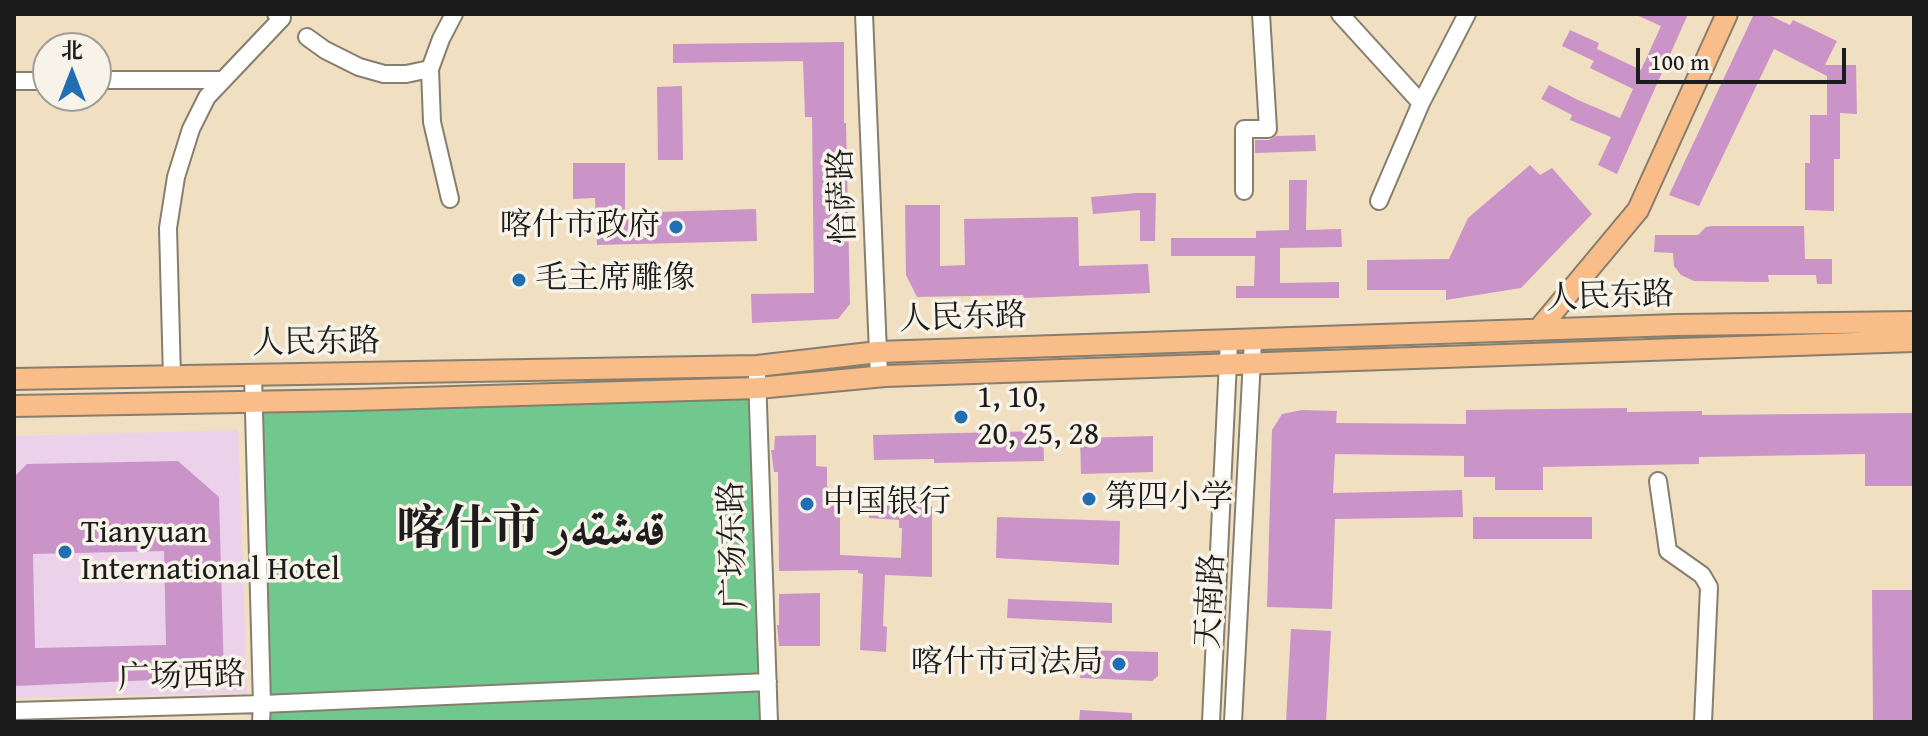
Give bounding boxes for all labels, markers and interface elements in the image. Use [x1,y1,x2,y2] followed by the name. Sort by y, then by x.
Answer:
[32,32,112,112] north arrow
[1640,32,1850,82] scale bar
[61,34,83,66] text: 北
[1650,44,1710,79] text: 100 m
[823,147,865,245] street label: 恰萨路
[500,208,660,246] place label: 喀什市政府
[667,218,685,236] marker: 喀什市政府
[535,261,695,299] place label: 毛主席雕像
[510,271,528,289] marker: 毛主席雕像
[1545,277,1675,319] street label: 人民东路
[898,298,1028,340] street label: 人民东路
[252,324,380,364] street label: 人民东路
[977,380,1099,455] place label: 1, 10, 20, 25, 28
[952,408,970,426] marker: 1, 10, 20, 25, 28
[714,480,756,610] street label: 广场东路
[1105,480,1233,518] place label: 第四小学
[823,485,951,523] place label: 中国银行
[1080,490,1098,508] marker: 第四小学
[798,495,816,513] marker: 中国银行
[396,503,666,561] district label: 喀什市 قەشقەر
[81,515,340,590] place label: Tianyuan International Hotel
[56,543,74,561] marker: Tianyuan International Hotel
[1190,552,1234,650] street label: 天南路
[911,645,1103,683] place label: 喀什市司法局
[1110,655,1128,673] marker: 喀什市司法局
[117,657,247,699] street label: 广场西路

